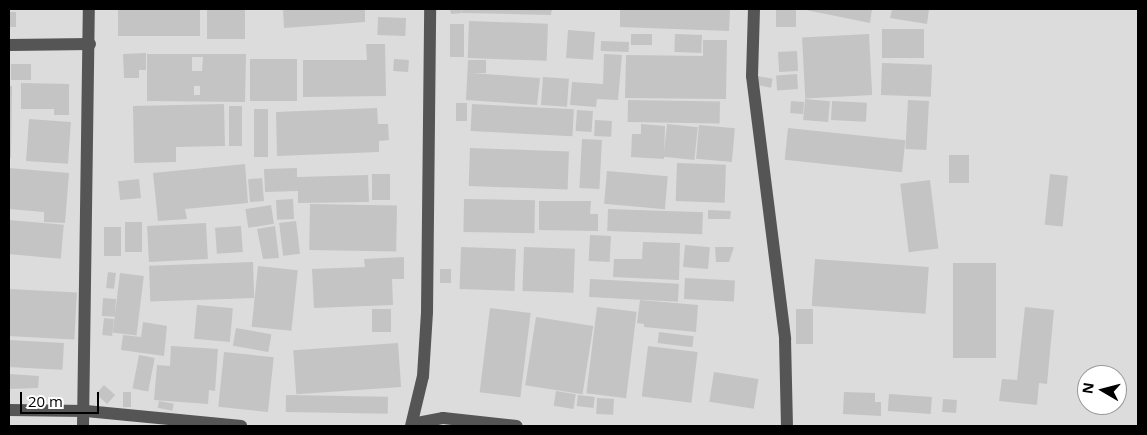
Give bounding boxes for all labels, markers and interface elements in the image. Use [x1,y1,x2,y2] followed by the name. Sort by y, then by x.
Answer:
[1077,365,1127,415] north arrow
[1077,381,1098,395] text: N
[22,382,101,414] scale bar
[28,391,63,411] text: 20 m

